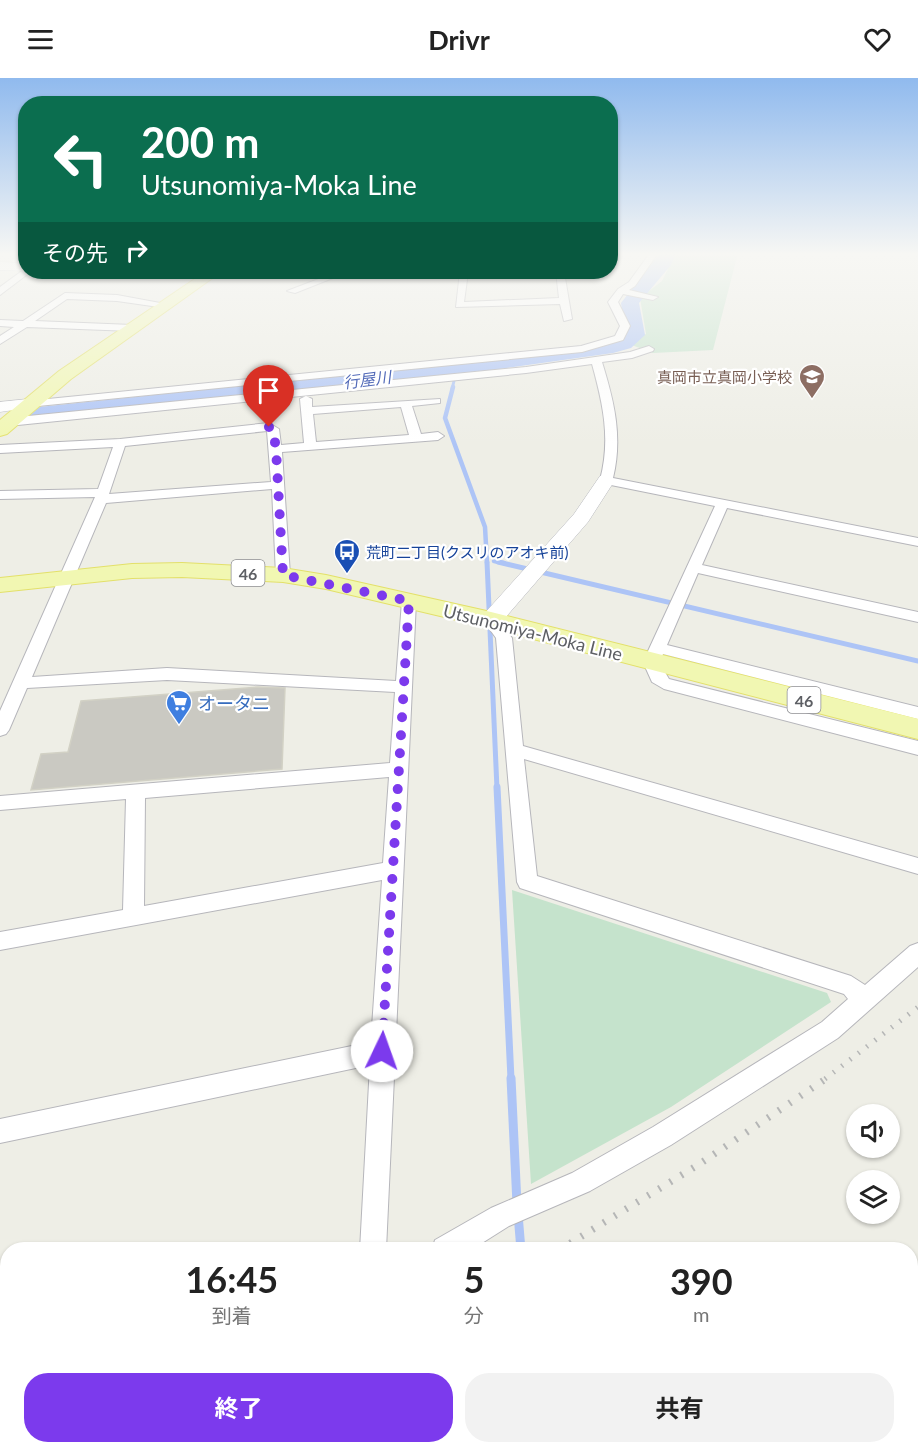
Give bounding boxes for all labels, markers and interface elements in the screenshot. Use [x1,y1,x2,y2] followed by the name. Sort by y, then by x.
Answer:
[24,23,57,56] icon: menu
[428,23,490,56] text: Drivr
[861,23,894,56] icon: heart
[141,117,259,167] text: 200 m
[42,120,120,198] icon: left
[141,168,417,201] text: Utsunomiya-Moka Line
[120,234,153,267] icon: right
[42,239,108,266] text: その先
[797,362,827,400] school or university icon: 真岡市立真岡小学校
[243,365,294,427] pin
[342,366,394,391] water label: 行屋川
[657,368,792,386] place label: 真岡市立真岡小学校
[252,374,285,407] icon: arrive
[332,537,362,575] bus stop icon: 荒町二丁目(クスリのアオキ前)
[366,543,569,561] place label: 荒町二丁目(クスリのアオキ前)
[232,560,264,586] road number: 46
[441,599,625,665] street label: Utsunomiya-Moka Line
[788,687,820,713] road number: 46
[164,688,194,726] supermarket icon: オータニ
[198,692,270,714] place label: オータニ
[350,1019,414,1083] position arrow
[846,1104,900,1224] map controls
[846,1104,900,1158] button: sound
[846,1170,900,1224] button: layers
[185,1257,278,1301] text: 16:45
[464,1257,485,1301] text: 5
[670,1259,733,1303] text: 390
[693,1302,709,1326] text: m
[212,1303,252,1327] text: 到着
[464,1303,484,1327] text: 分
[24,1373,453,1442] button: 終了
[465,1373,894,1442] button: 共有

